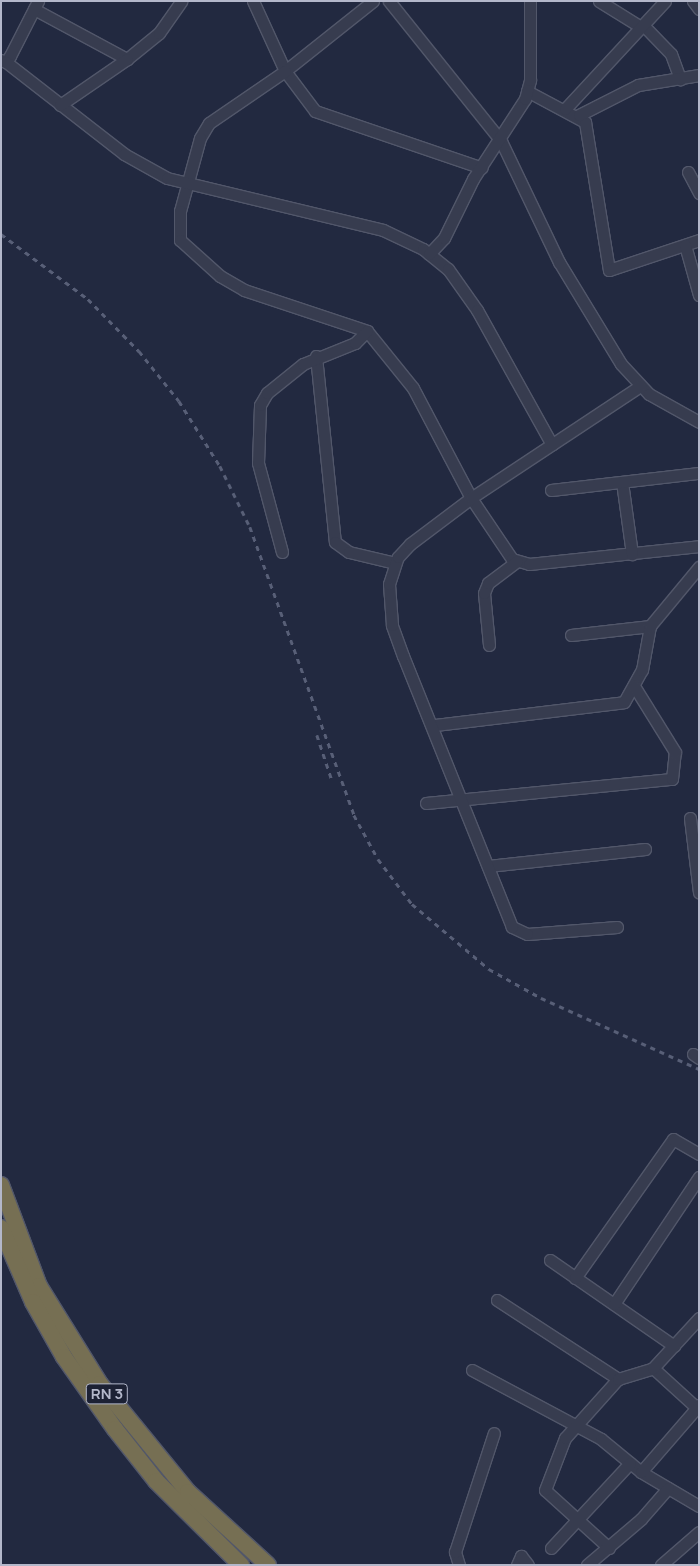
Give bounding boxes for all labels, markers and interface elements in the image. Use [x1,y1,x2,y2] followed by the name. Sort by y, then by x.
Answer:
[86,1382,128,1406] road number: RN 3

